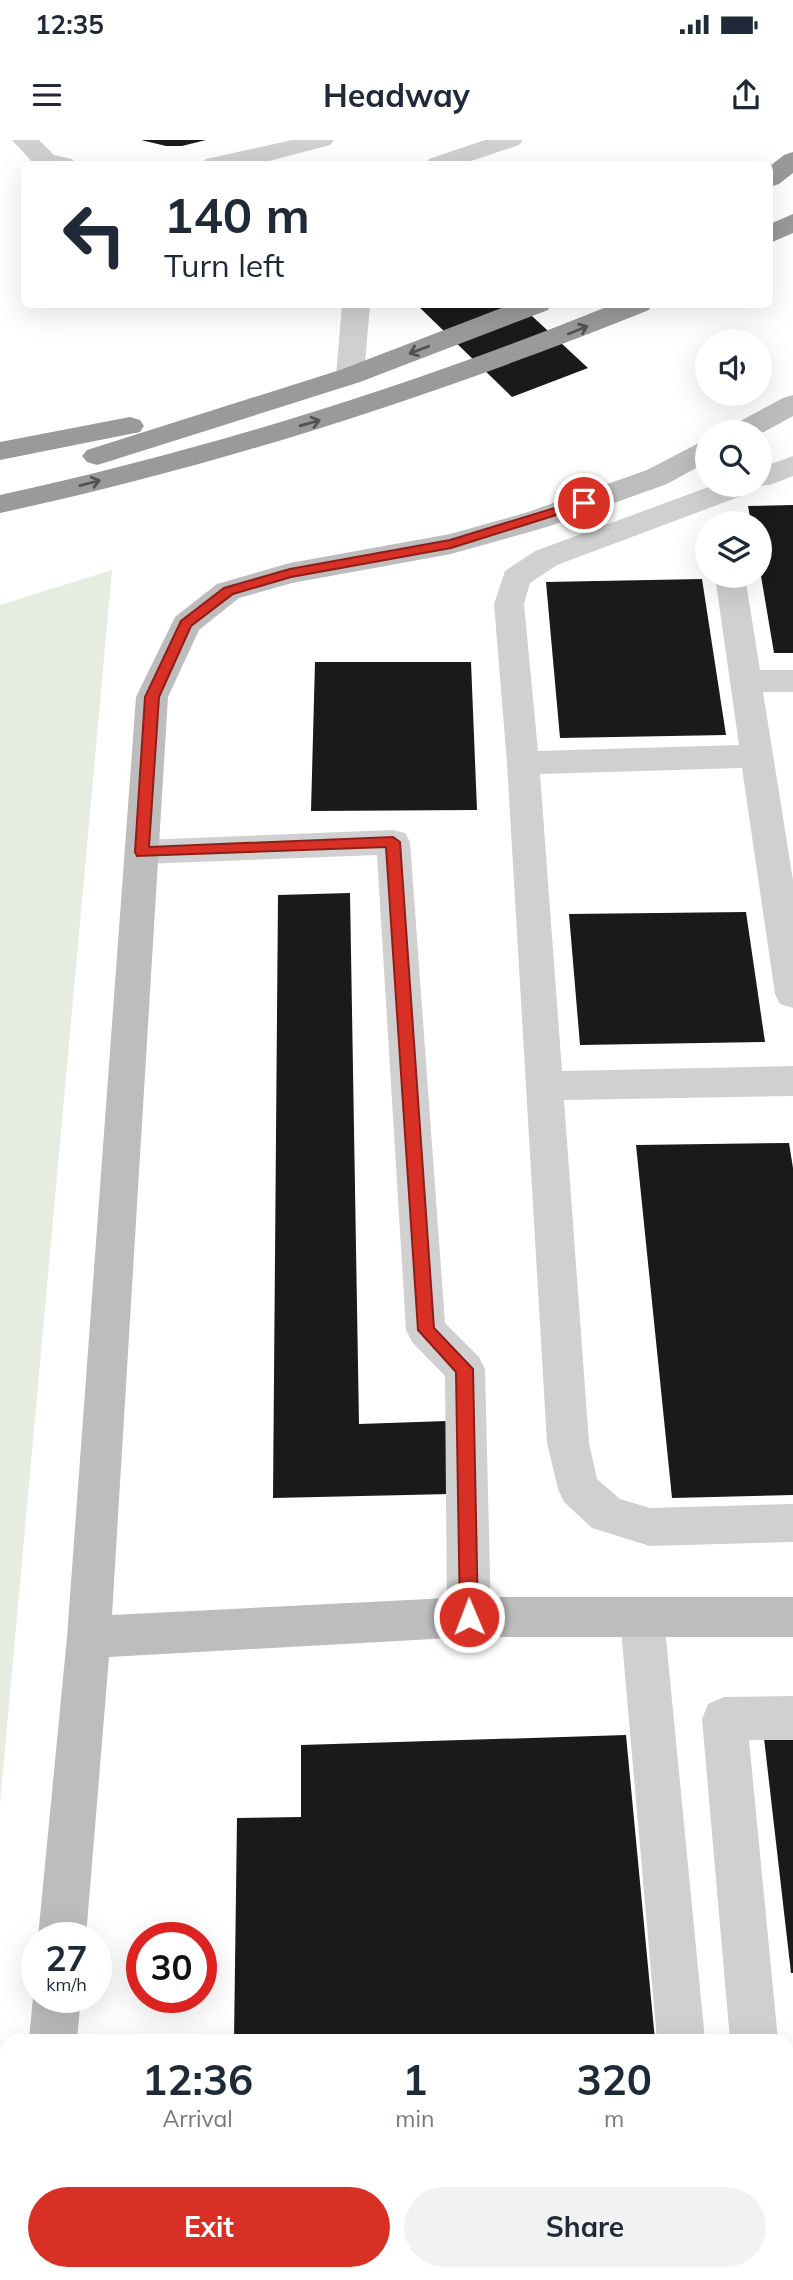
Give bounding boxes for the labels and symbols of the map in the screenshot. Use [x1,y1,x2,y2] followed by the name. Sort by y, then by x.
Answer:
[566,322,588,335] one-way arrow
[409,345,431,357] one-way arrow
[299,416,321,429] one-way arrow
[554,473,614,533] pin
[79,476,101,489] one-way arrow
[432,1580,506,1654] position arrow
[126,1922,217,2013] speed limit sign: 30

